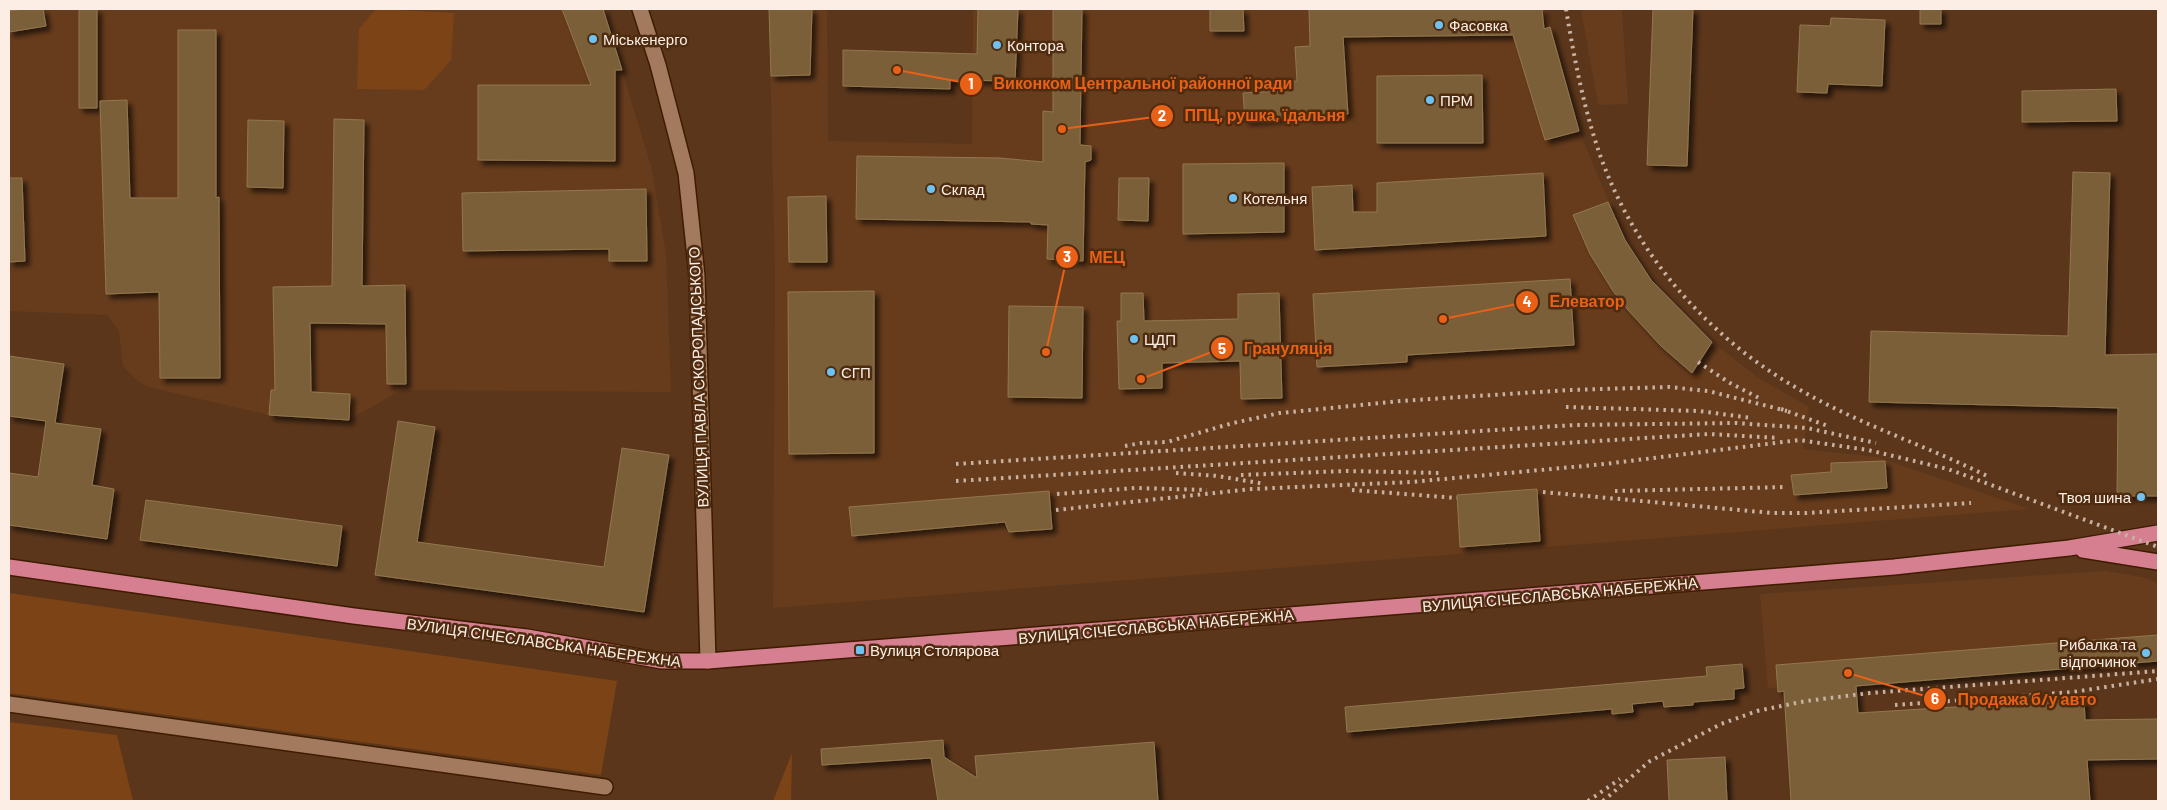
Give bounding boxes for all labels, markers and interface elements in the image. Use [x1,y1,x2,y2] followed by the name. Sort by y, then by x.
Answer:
[1449,16,1509,34] place label: Фасовка
[1433,19,1445,31] marker: Фасовка
[603,30,688,48] place label: Міськенерго
[587,33,599,45] marker: Міськенерго
[1007,36,1065,54] place label: Контора
[991,39,1003,51] marker: Контора
[959,68,1302,99] callout: Виконком Центральної районної ради
[994,73,1292,92] text: Виконком Центральної районної ради
[968,74,974,92] text: 1
[1440,91,1473,109] place label: ПРМ
[1424,94,1436,106] marker: ПРМ
[1150,100,1356,131] callout: ППЦ, рушка, їдальня
[1185,105,1345,124] text: ППЦ, рушка, їдальня
[1158,106,1166,124] text: 2
[941,180,985,198] place label: Склад
[925,183,937,195] marker: Склад
[1243,189,1307,207] place label: Котельня
[1227,192,1239,204] marker: Котельня
[1054,241,1135,272] callout: МЕЦ
[684,246,712,508] street label: ВУЛИЦЯ ПАВЛА СКОРОПАДСЬКОГО
[1063,247,1071,265] text: 3
[1089,247,1125,266] text: МЕЦ
[1515,286,1635,317] callout: Елеватор
[1549,291,1625,310] text: Елеватор
[1522,292,1532,310] text: 4
[1144,330,1176,348] place label: ЦДП
[1128,333,1140,345] marker: ЦДП
[1209,333,1343,364] callout: Грануляція
[1244,338,1332,357] text: Грануляція
[1218,339,1226,357] text: 5
[841,363,871,381] place label: СГП
[825,366,837,378] marker: СГП
[2058,488,2132,506] place label: Твоя шина
[2135,491,2147,503] marker: Твоя шина
[1421,573,1699,615] street label: ВУЛИЦЯ СІЧЕСЛАВСЬКА НАБЕРЕЖНА
[1017,605,1295,647] street label: ВУЛИЦЯ СІЧЕСЛАВСЬКА НАБЕРЕЖНА
[406,614,682,670] street label: ВУЛИЦЯ СІЧЕСЛАВСЬКА НАБЕРЕЖНА
[2059,635,2137,670] place label: Рибалка та відпочинок
[870,641,1000,659] place label: Вулиця Столярова
[854,644,866,656] marker: Вулиця Столярова
[2140,647,2152,659] marker: Рибалка та відпочинок
[1922,683,2106,714] callout: Продажа б/у авто
[1931,689,1939,707] text: 6
[1958,689,2097,708] text: Продажа б/у авто

